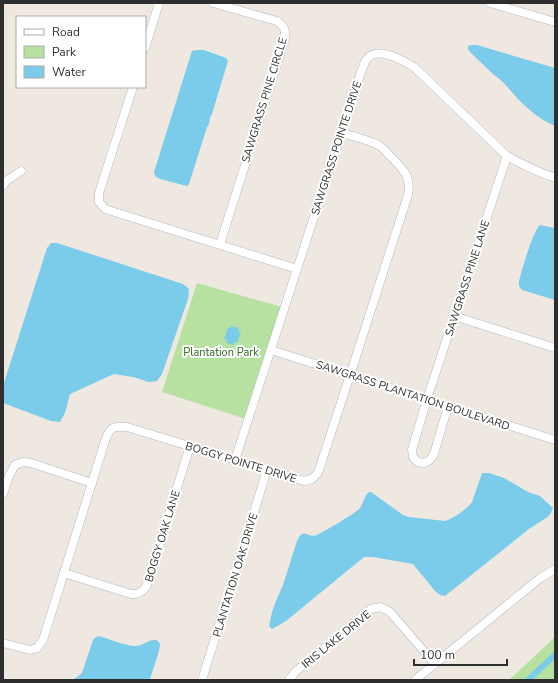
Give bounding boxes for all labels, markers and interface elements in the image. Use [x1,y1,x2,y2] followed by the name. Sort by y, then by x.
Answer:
[16,16,146,88] legend
[52,24,80,40] text: Road
[238,36,291,165] street label: SAWGRASS PINE CIRCLE
[52,44,77,60] text: Park
[52,64,86,80] text: Water
[308,79,365,217] street label: SAWGRASS POINTE DRIVE
[442,218,493,338] street label: SAWGRASS PINE LANE
[183,345,259,360] park label: Plantation Park
[314,357,512,434] street label: SAWGRASS PLANTATION BOULEVARD
[183,438,298,487] street label: BOGGY POINTE DRIVE
[141,488,184,584] street label: BOGGY OAK LANE
[209,511,262,639] street label: PLANTATION OAK DRIVE
[299,607,374,672] street label: IRIS LAKE DRIVE
[414,641,507,667] scale bar
[420,647,455,663] text: 100 m

